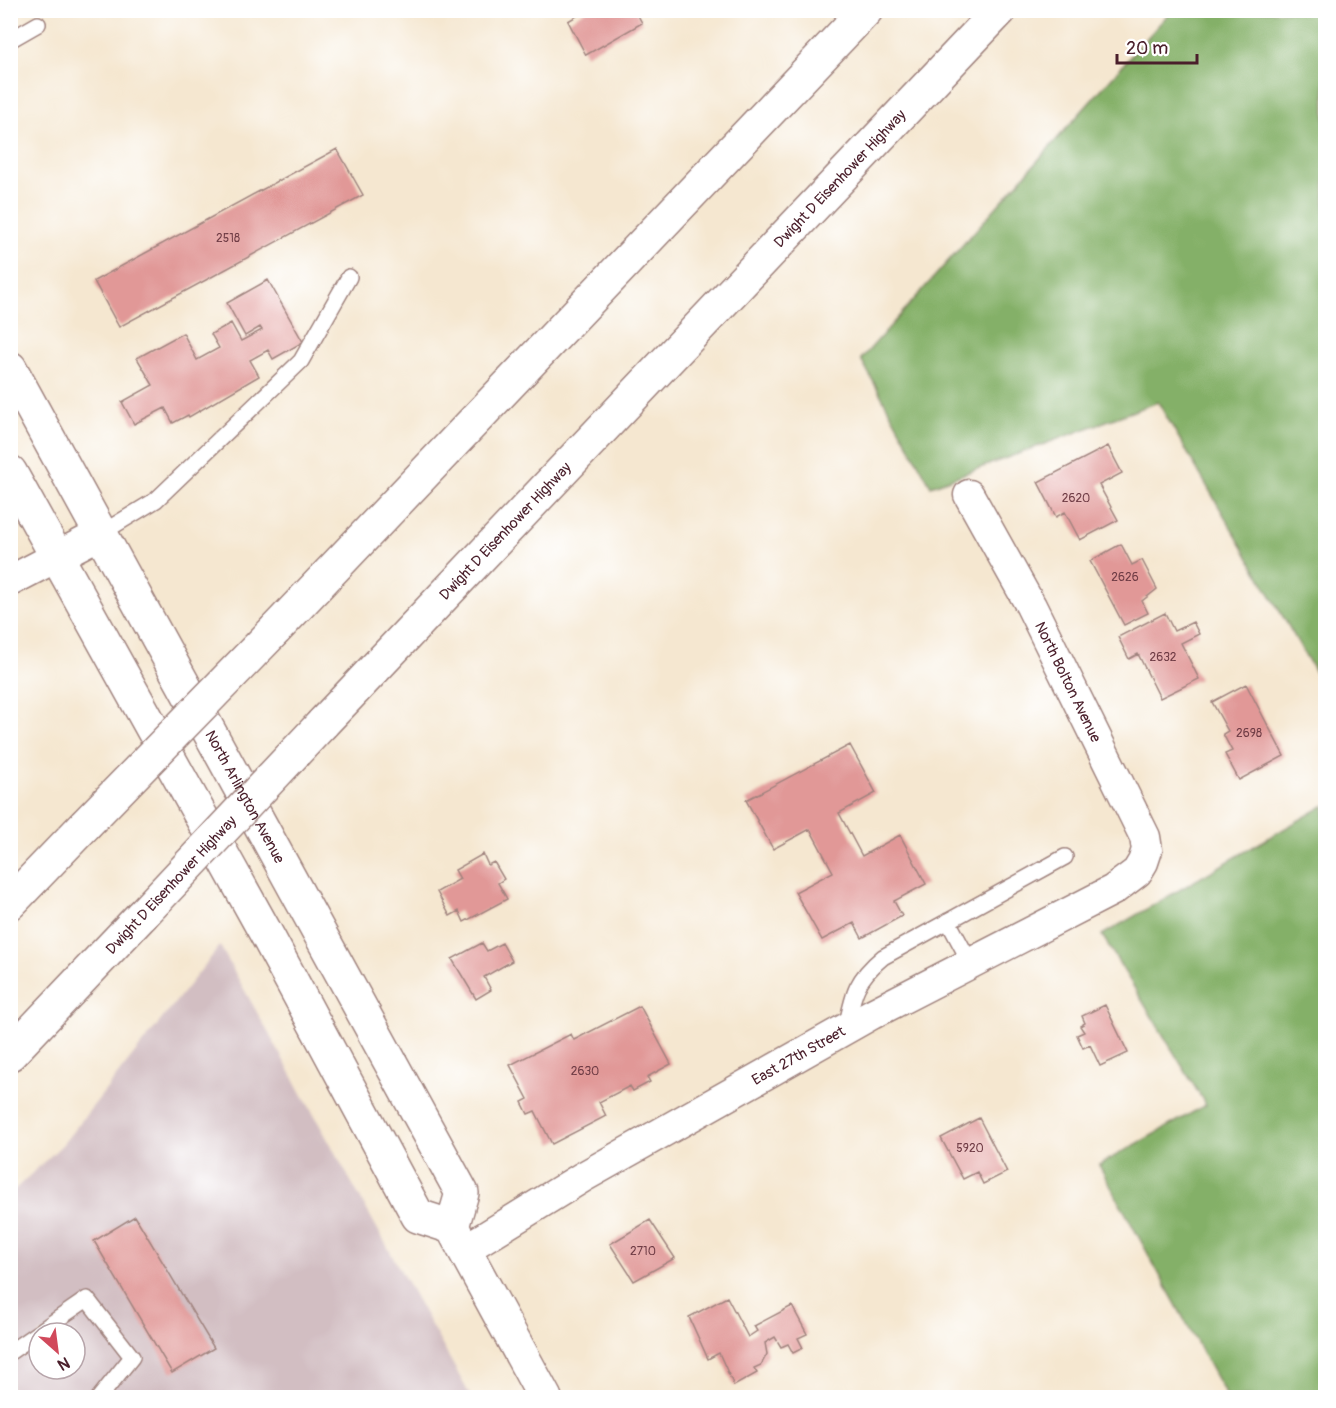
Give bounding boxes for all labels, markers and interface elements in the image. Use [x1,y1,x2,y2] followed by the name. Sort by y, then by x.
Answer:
[1117,27,1196,65] scale bar
[1126,37,1168,60] text: 20 m
[770,106,911,252] street label: Dwight D Eisenhower Highway
[216,231,240,246] house number: 2518
[436,458,576,604] street label: Dwight D Eisenhower Highway
[1062,491,1090,506] house number: 2620
[1111,570,1139,585] house number: 2626
[1030,619,1105,746] street label: North Bolton Avenue
[1149,650,1177,665] house number: 2632
[1236,726,1262,741] house number: 2698
[200,727,289,868] street label: North Arlington Avenue
[102,811,241,959] street label: Dwight D Eisenhower Highway
[749,1022,850,1090] street label: East 27th Street
[571,1064,599,1079] house number: 2630
[956,1141,984,1156] house number: 5920
[630,1244,656,1259] house number: 2710
[27,1321,87,1381] north arrow
[54,1352,73,1375] text: N

